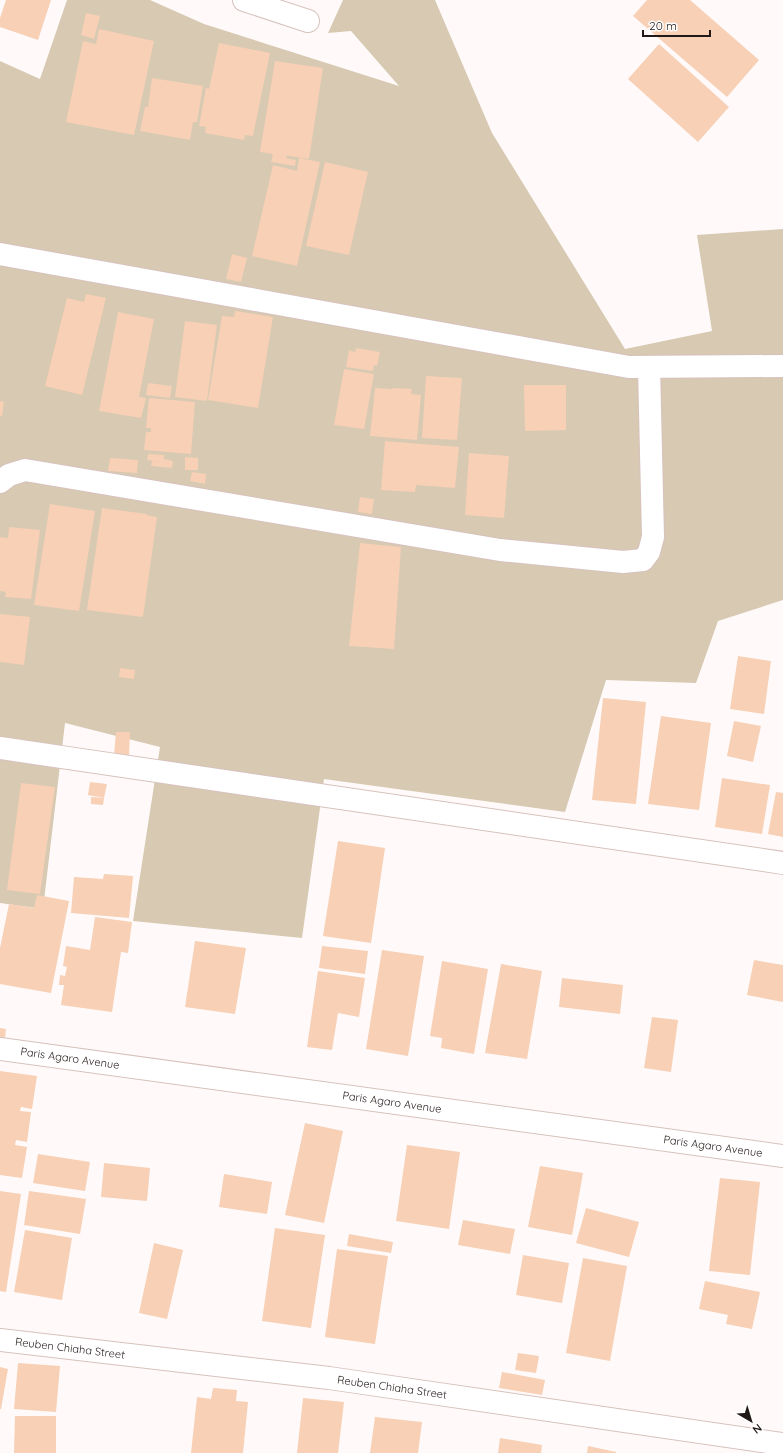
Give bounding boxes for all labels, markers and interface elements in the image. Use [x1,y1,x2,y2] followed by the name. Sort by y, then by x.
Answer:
[643,12,710,38] scale bar
[649,18,677,33] text: 20 m
[20,1044,120,1072] street label: Paris Agaro Avenue
[342,1088,442,1116] street label: Paris Agaro Avenue
[663,1132,763,1160] street label: Paris Agaro Avenue
[14,1334,126,1362] street label: Reuben Chiaha Street
[336,1372,448,1402] street label: Reuben Chiaha Street
[731,1401,771,1441] north arrow
[750,1421,765,1437] text: N

